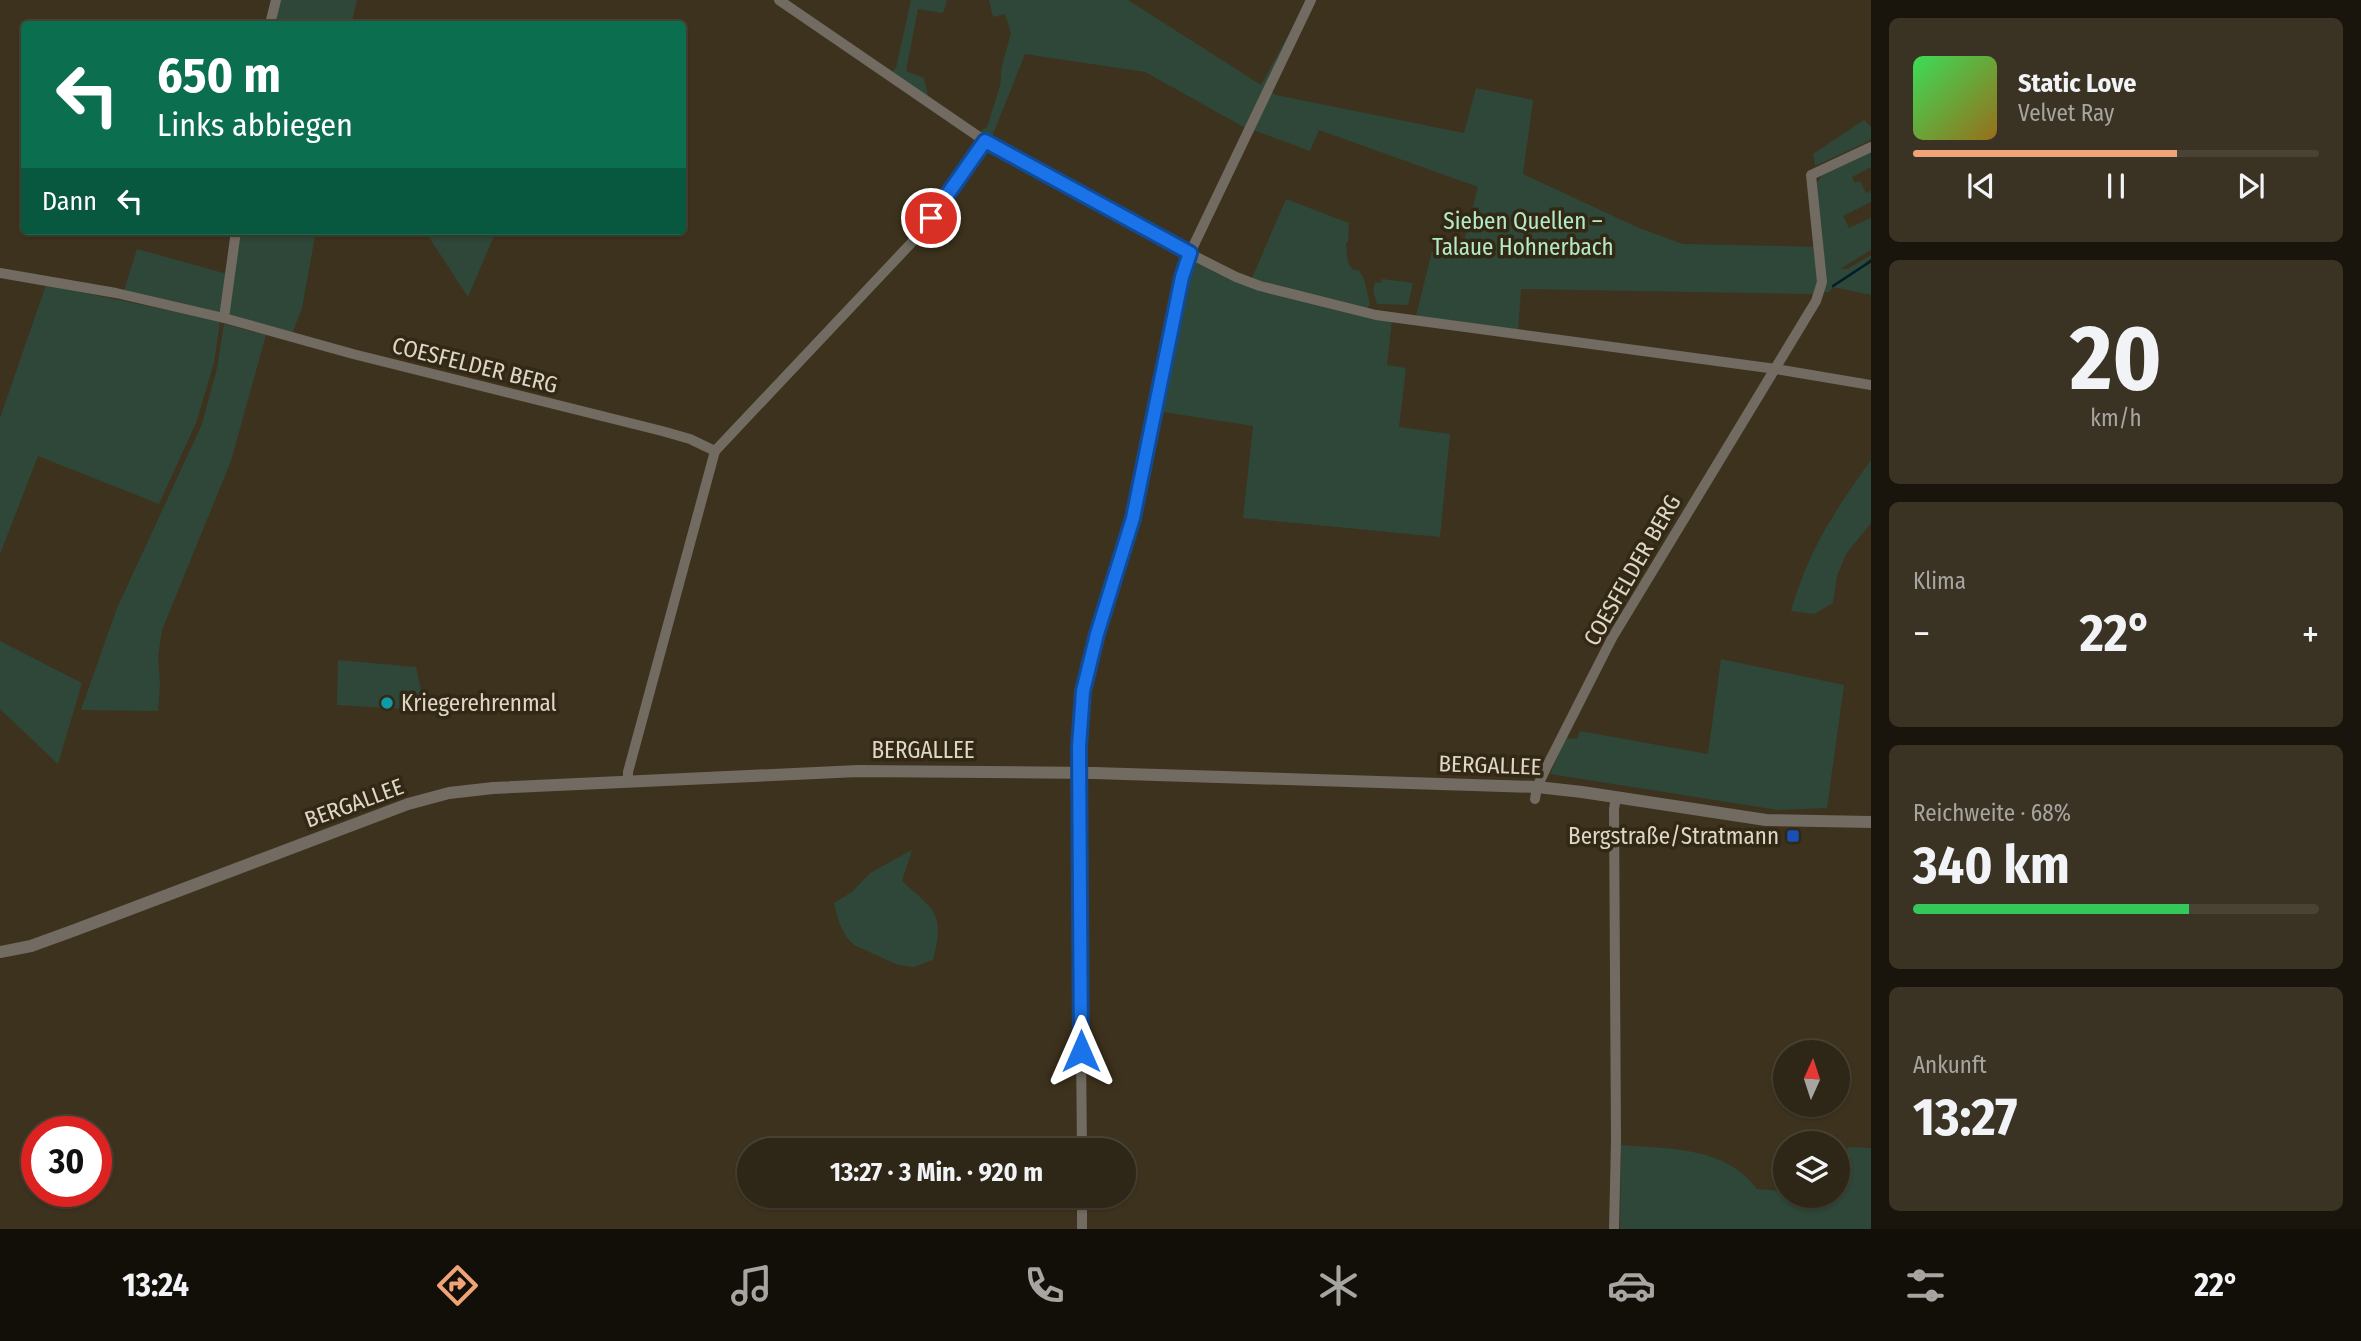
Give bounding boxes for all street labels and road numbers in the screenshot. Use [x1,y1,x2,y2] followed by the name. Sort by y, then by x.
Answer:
[389,331,561,399] street label: COESFELDER BERG
[1577,490,1687,650] street label: COESFELDER BERG
[872,736,974,764] street label: BERGALLEE
[1438,749,1542,781] street label: BERGALLEE
[301,772,407,834] street label: BERGALLEE

